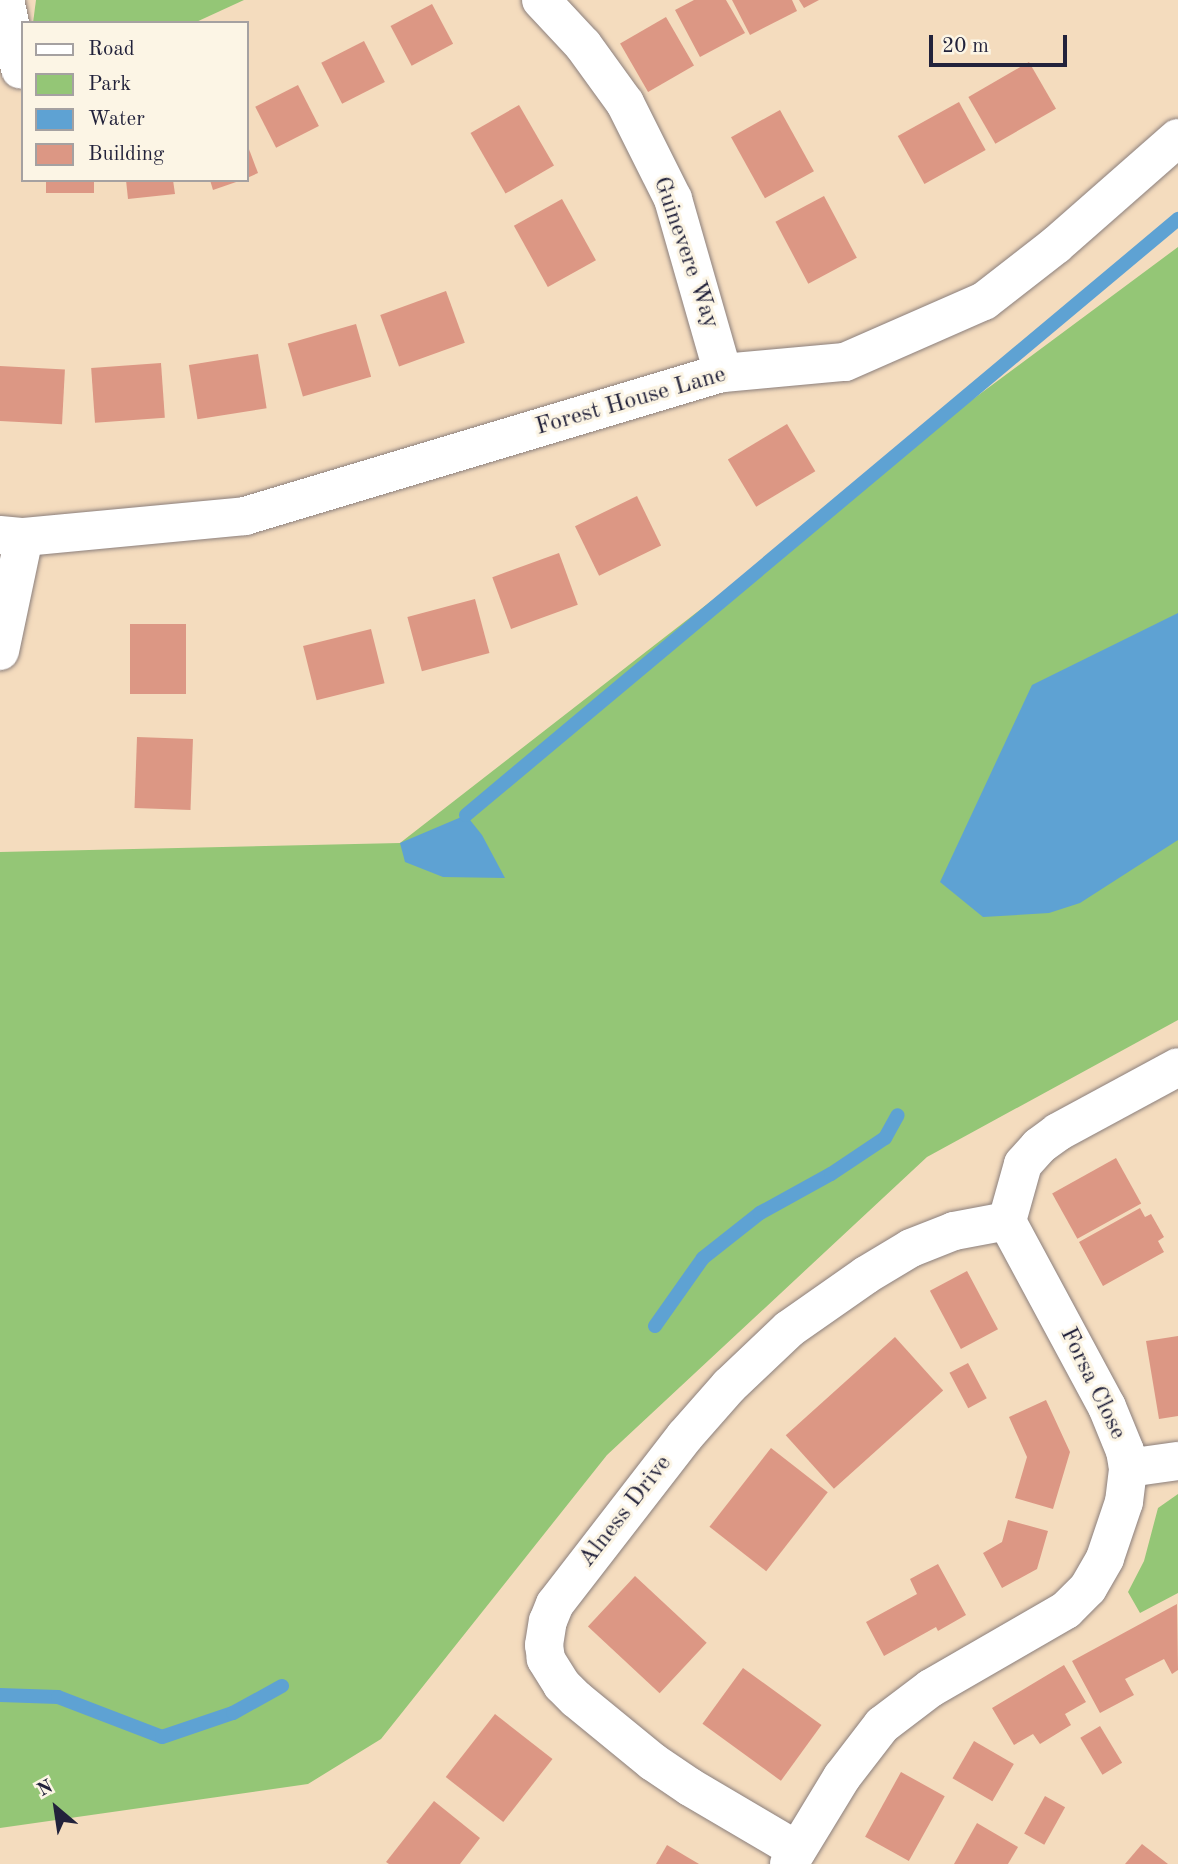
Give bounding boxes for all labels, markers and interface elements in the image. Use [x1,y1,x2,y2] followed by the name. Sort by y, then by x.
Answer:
[21,21,248,182] legend
[933,21,1071,65] scale bar
[942,36,989,57] text: 20 m
[88,39,135,60] text: Road
[88,74,131,95] text: Park
[88,109,145,130] text: Water
[88,144,164,165] text: Building
[646,173,724,333] street label: Guinevere Way
[533,361,729,443] street label: Forest House Lane
[1053,1323,1131,1445] street label: Forsa Close
[573,1450,679,1574] street label: Alness Drive
[21,1773,91,1843] north arrow
[35,1777,57,1801] text: N

